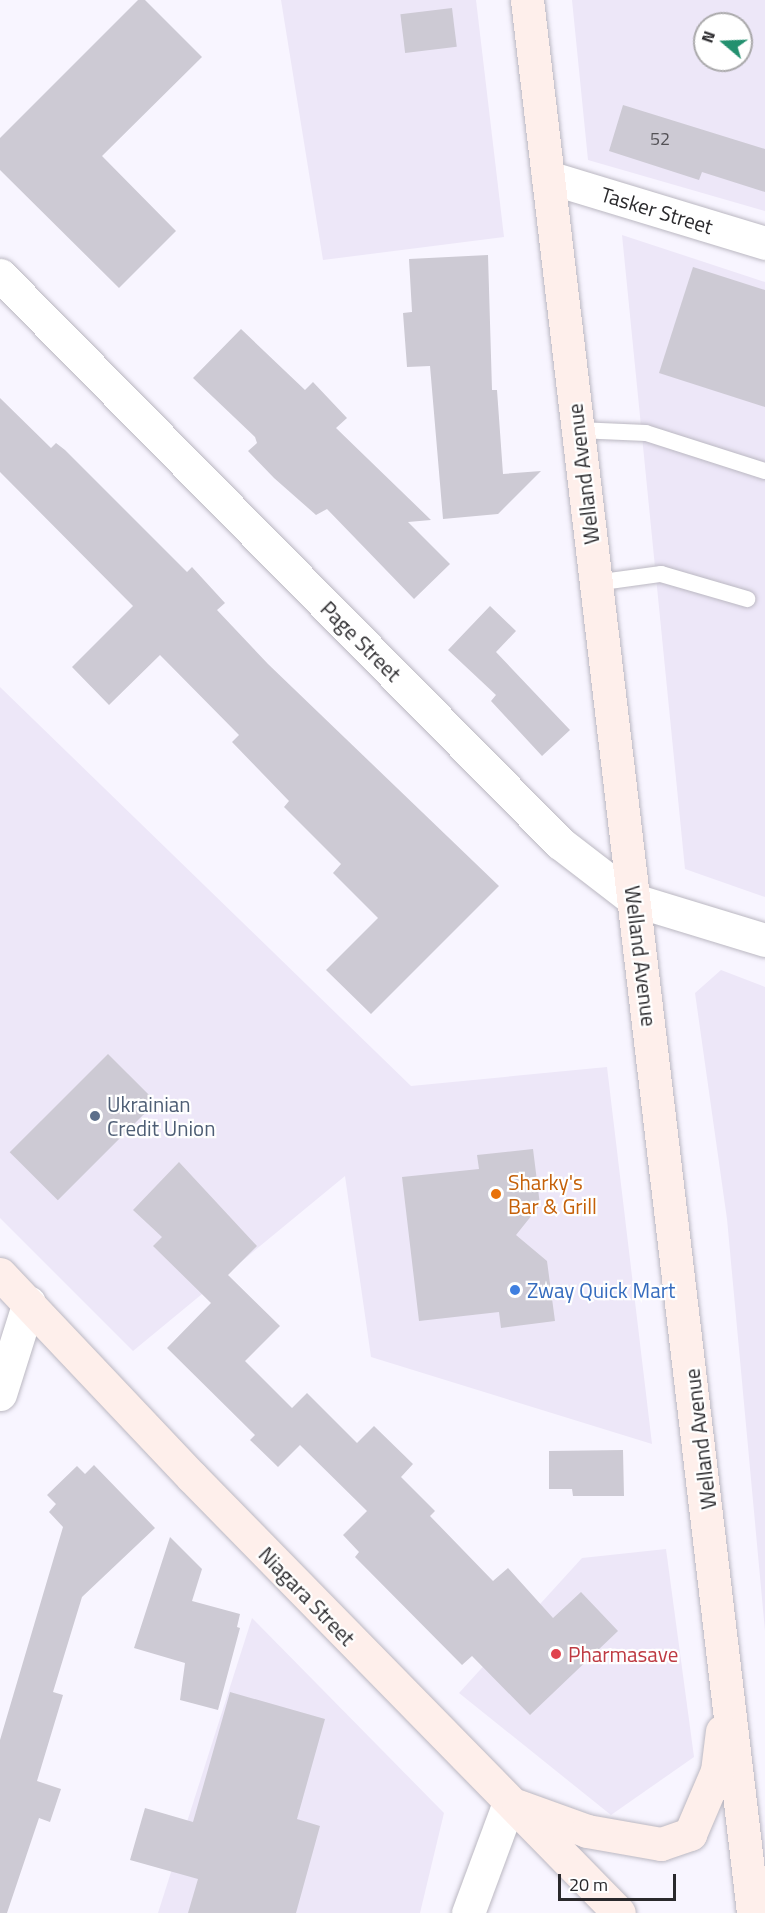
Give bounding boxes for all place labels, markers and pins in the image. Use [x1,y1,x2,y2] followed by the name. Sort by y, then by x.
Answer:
[107,1091,215,1141] place label: Ukrainian Credit Union
[88,1109,102,1123] marker: Ukrainian Credit Union
[508,1169,597,1219] place label: Sharky's Bar & Grill
[489,1187,503,1201] marker: Sharky's Bar & Grill
[527,1277,675,1303] place label: Zway Quick Mart
[508,1283,522,1297] marker: Zway Quick Mart
[568,1641,678,1667] place label: Pharmasave
[549,1647,563,1661] marker: Pharmasave

